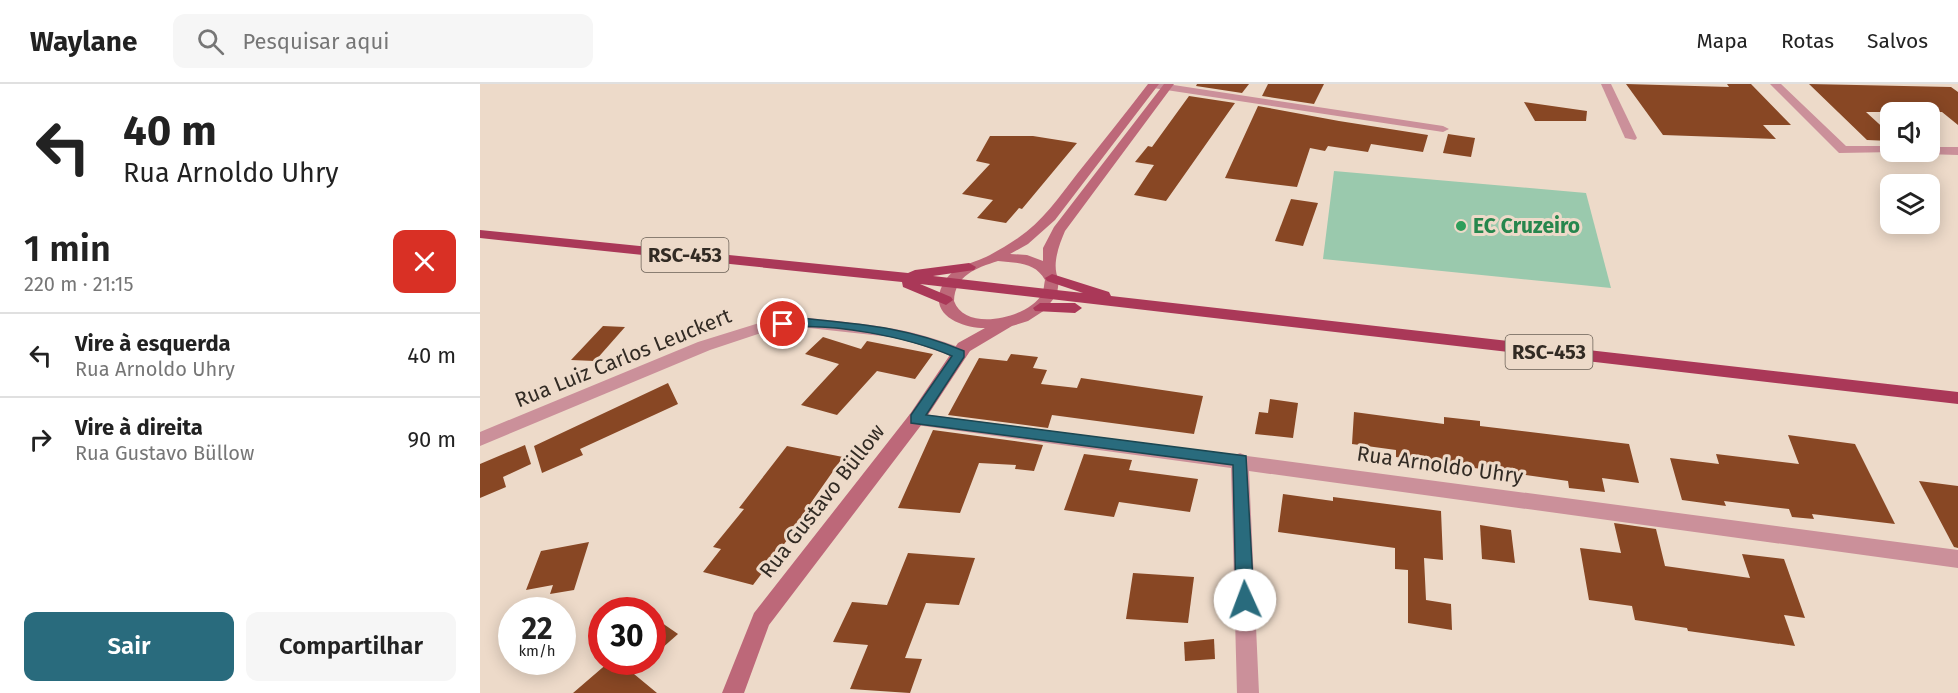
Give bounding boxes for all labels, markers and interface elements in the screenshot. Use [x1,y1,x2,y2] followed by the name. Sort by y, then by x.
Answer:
[173,14,593,68] search box
[30,25,137,58] text: Waylane
[194,25,227,58] icon: search
[242,28,389,55] text: Pesquisar aqui
[1697,28,1748,54] text: Mapa
[1781,28,1834,54] text: Rotas
[1867,28,1928,54] text: Salvos
[1880,102,1940,234] map controls
[1880,102,1940,162] button: sound
[123,106,217,156] text: 40 m
[24,108,102,186] icon: left
[123,157,339,189] text: Rua Arnoldo Uhry
[1880,174,1940,234] button: layers
[1473,213,1580,239] place label: EC Cruzeiro
[1454,219,1468,233] marker: EC Cruzeiro
[24,227,111,271] text: 1 min
[393,230,456,293] button: close
[642,238,728,272] road number: RSC-453
[24,272,134,296] text: 220 m · 21:15
[757,298,808,349] pin
[511,303,735,413] street label: Rua Luiz Carlos Leuckert
[766,307,799,340] icon: arrive
[75,330,231,357] text: Vire à esquerda
[1506,335,1592,369] road number: RSC-453
[24,339,57,372] icon: left
[407,342,456,369] text: 40 m
[75,357,235,381] text: Rua Arnoldo Uhry
[75,414,203,441] text: Vire à direita
[754,419,890,583] street label: Rua Gustavo Büllow
[24,423,57,456] icon: right
[407,426,456,453] text: 90 m
[1355,440,1526,490] street label: Rua Arnoldo Uhry
[75,441,254,465] text: Rua Gustavo Büllow
[1213,568,1277,632] position arrow
[588,597,666,675] speed limit sign: 30
[521,611,553,647] text: 22
[24,612,234,681] button: Sair
[246,612,456,681] button: Compartilhar
[518,642,556,660] text: km/h

